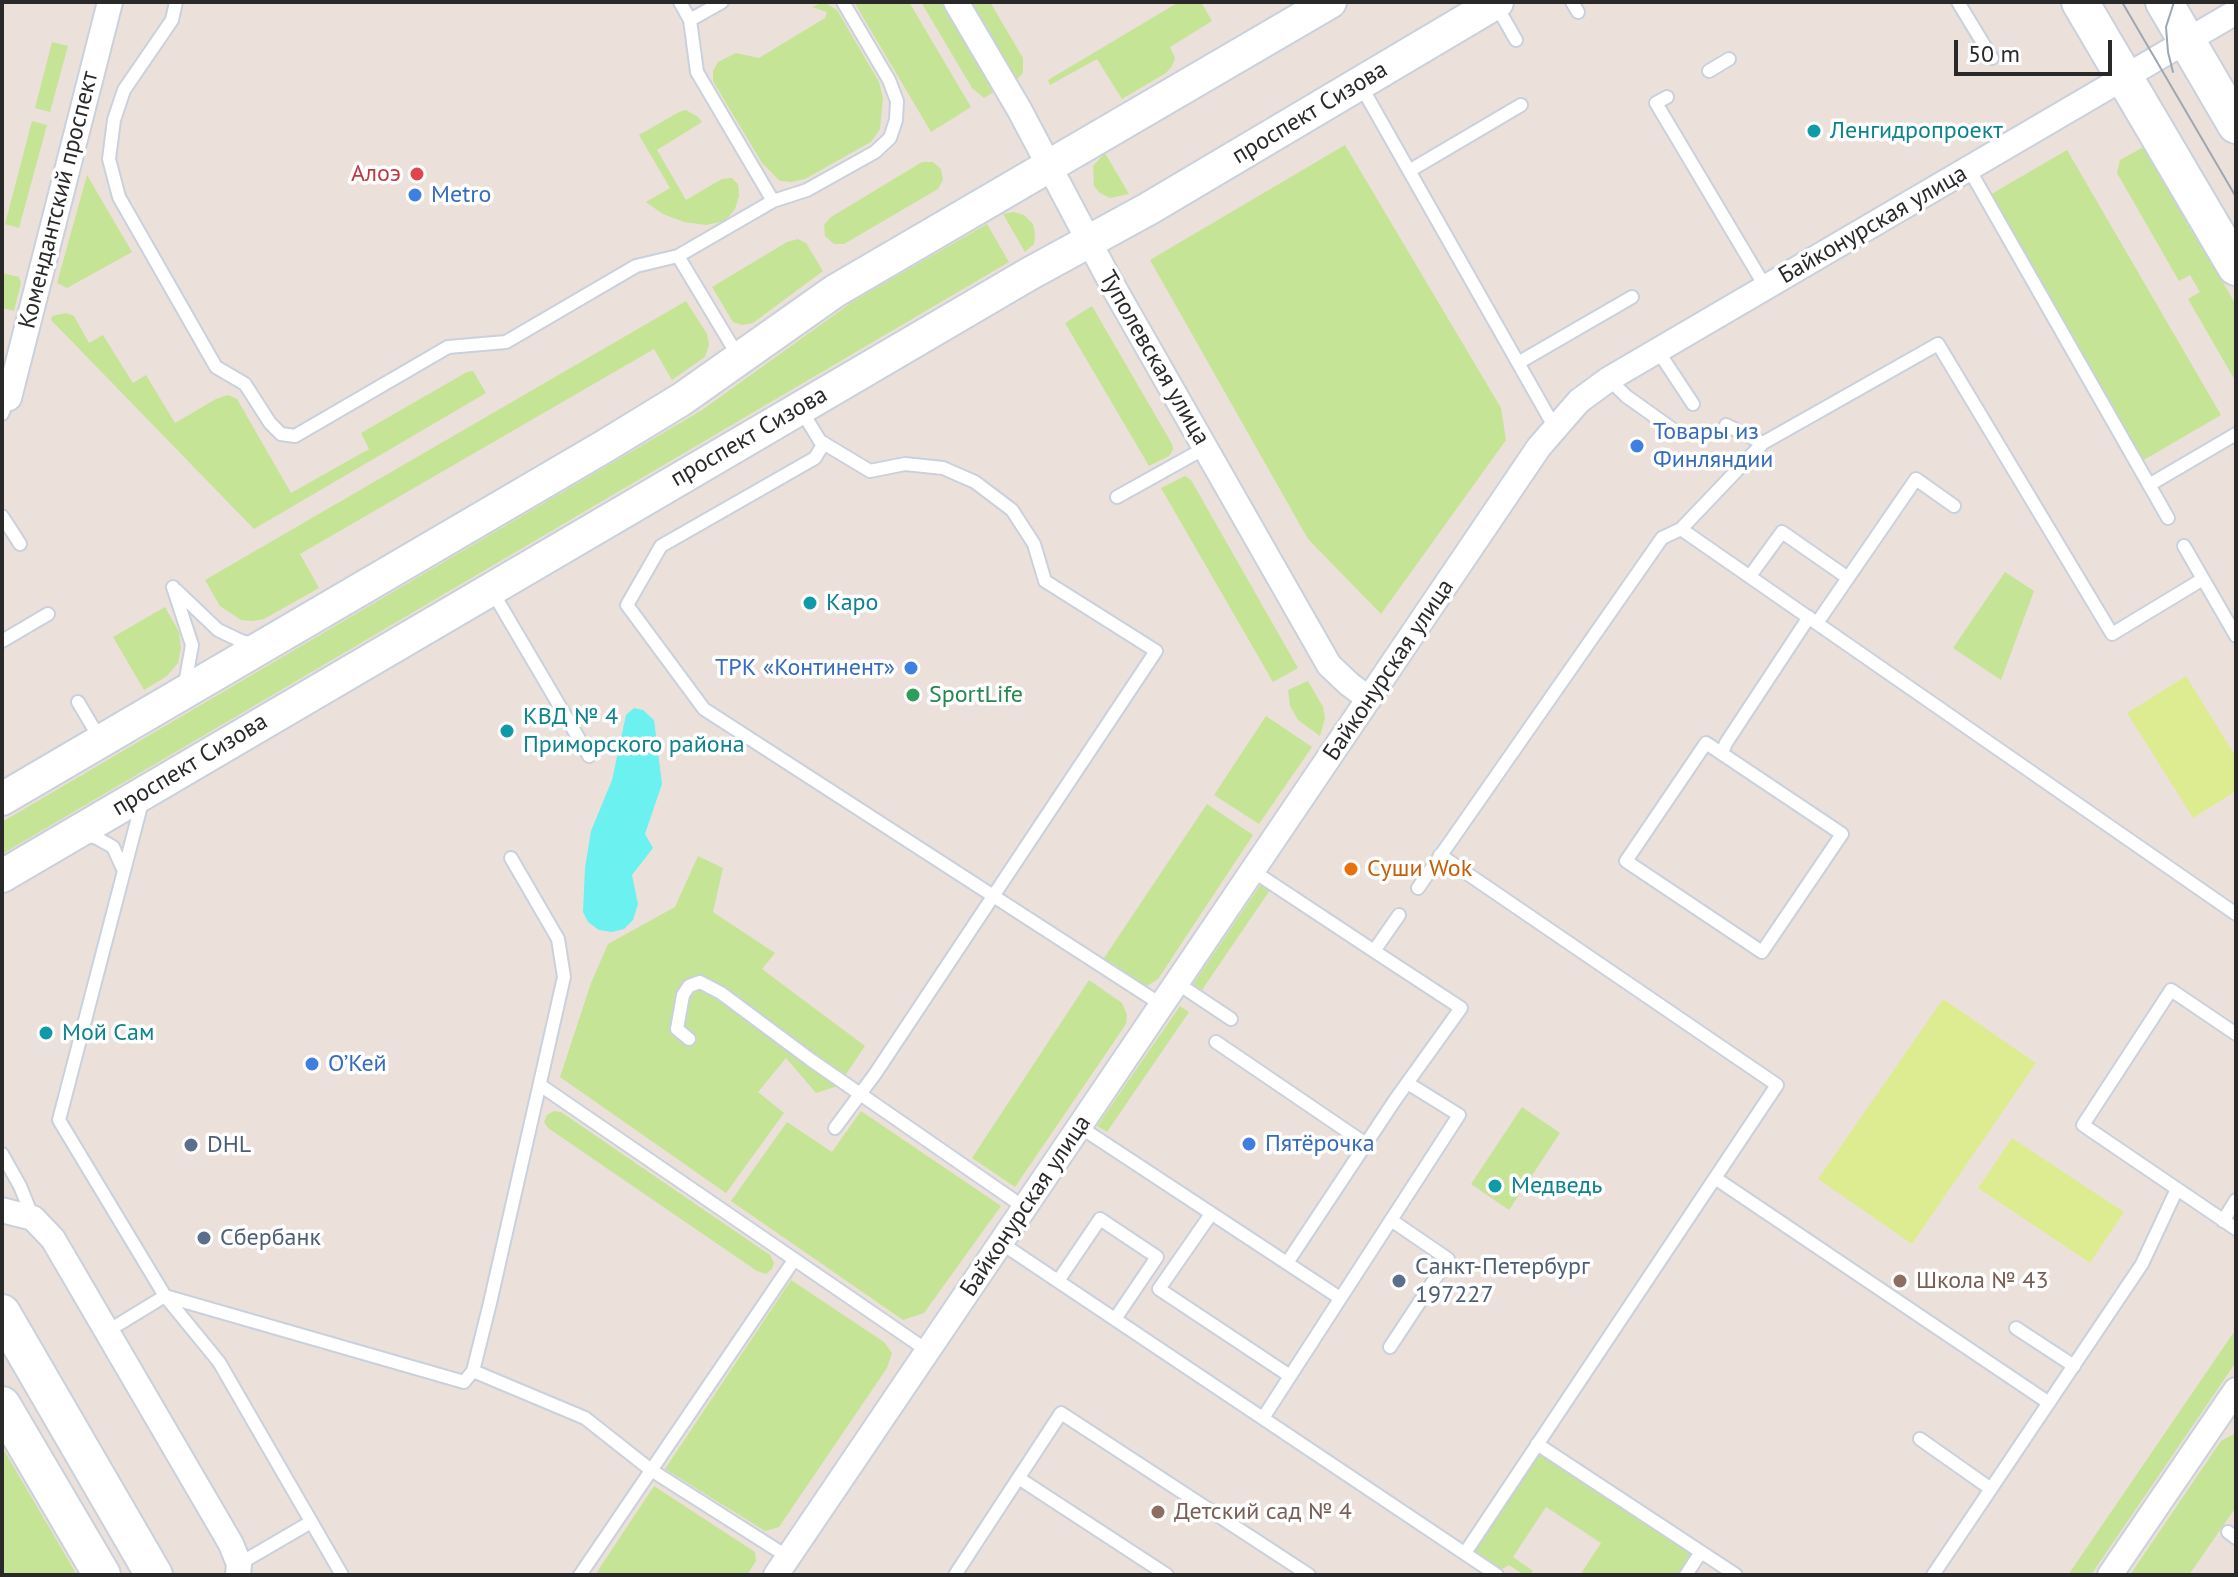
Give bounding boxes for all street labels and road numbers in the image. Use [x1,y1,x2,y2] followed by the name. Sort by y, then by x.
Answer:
[1227,55,1393,171] street label: проспект Сизова
[13,68,105,332] street label: Комендантский проспект
[1774,159,1972,291] street label: Байконурская улица
[1092,266,1216,450] street label: Туполевская улица
[666,381,832,493] street label: проспект Сизова
[1318,574,1460,766] street label: Байконурская улица
[107,707,273,823] street label: проспект Сизова
[955,1110,1097,1302] street label: Байконурская улица

